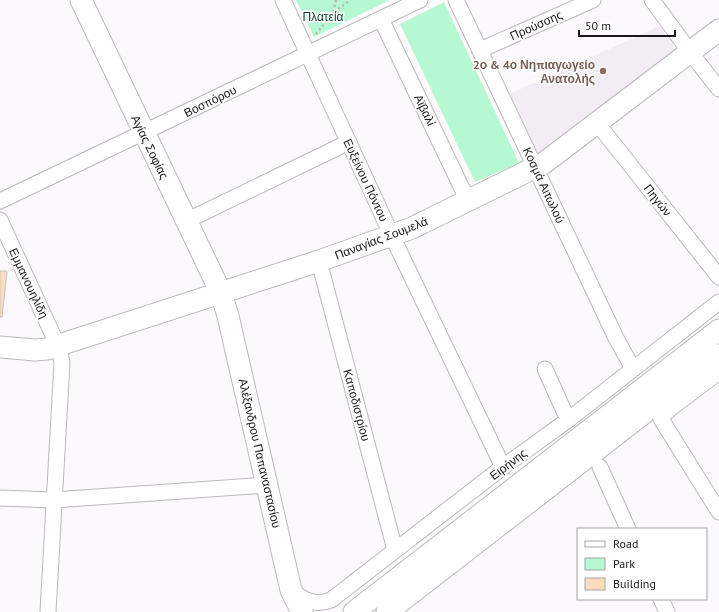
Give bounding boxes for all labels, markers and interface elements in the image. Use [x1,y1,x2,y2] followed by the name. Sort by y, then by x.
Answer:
[507,7,565,43] street label: Προύσσης
[302,9,344,24] park label: Πλατεία
[579,12,675,38] scale bar
[585,18,611,33] text: 50 m
[473,57,595,86] place label: 2ο & 4ο Νηπιαγωγείο Ανατολής
[598,66,608,76] marker: 2ο & 4ο Νηπιαγωγείο Ανατολής
[181,82,239,120] street label: Βοσπόρου
[411,92,439,128] street label: Αϊβαλί
[128,112,172,182] street label: Αγίας Σοφίας
[340,136,392,224] street label: Ευξείνου Πόντου
[520,145,568,225] street label: Κοσμά Αιτωλού
[641,181,675,219] street label: Πηγών
[332,213,430,263] street label: Παναγίας Σουμελά
[6,245,52,321] street label: Εμμανουηλίδη
[340,367,374,443] street label: Καποδιστρίου
[235,377,285,529] street label: Αλέξανδρου Παπαναστασίου
[486,445,530,483] street label: Ειρήνης
[577,528,707,600] legend
[613,536,638,551] text: Road
[613,556,635,571] text: Park
[613,576,656,591] text: Building

